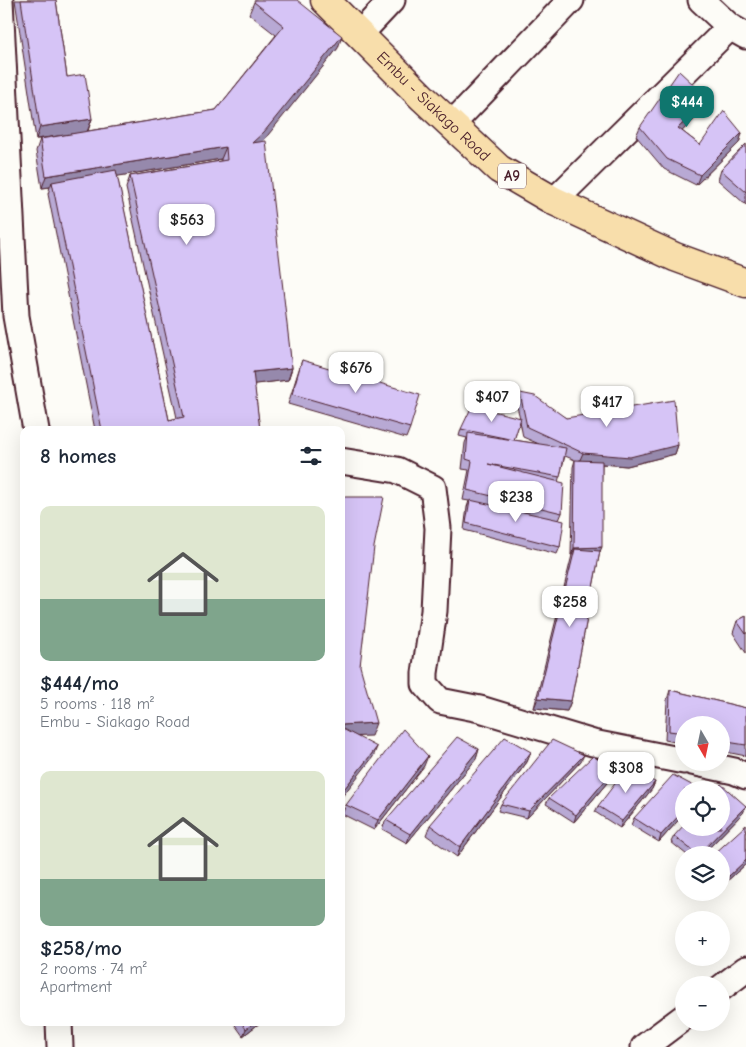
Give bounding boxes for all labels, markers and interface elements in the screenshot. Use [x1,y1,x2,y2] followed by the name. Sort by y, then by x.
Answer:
[373,48,494,165] street label: Embu - Siakago Road
[657,86,717,128] pin: $444
[671,93,703,111] text: $444
[498,164,526,188] road number: A9
[157,204,217,246] pin: $563
[170,211,204,229] text: $563
[326,352,386,394] pin: $676
[340,359,372,377] text: $676
[462,380,522,423] pin: $407
[577,386,637,428] pin: $417
[475,388,509,406] text: $407
[592,393,622,411] text: $417
[297,442,325,470] icon: filters
[40,444,116,468] text: 8 homes
[486,480,546,523] pin: $238
[499,488,533,506] text: $238
[138,539,228,629] icon: home
[540,586,600,628] pin: $258
[553,593,587,611] text: $258
[40,671,119,695] text: $444/mo
[40,695,154,713] text: 5 rooms · 118 m²
[40,713,190,731] text: Embu - Siakago Road
[675,716,730,771] north arrow
[675,716,730,1031] map controls
[596,752,656,794] pin: $308
[609,759,643,777] text: $308
[675,781,730,836] button: locate
[138,804,228,894] icon: home
[675,846,730,901] button: layers
[675,911,730,966] button: +
[40,936,122,960] text: $258/mo
[40,960,147,978] text: 2 rooms · 74 m²
[675,976,730,1031] button: −
[40,978,112,996] text: Apartment

